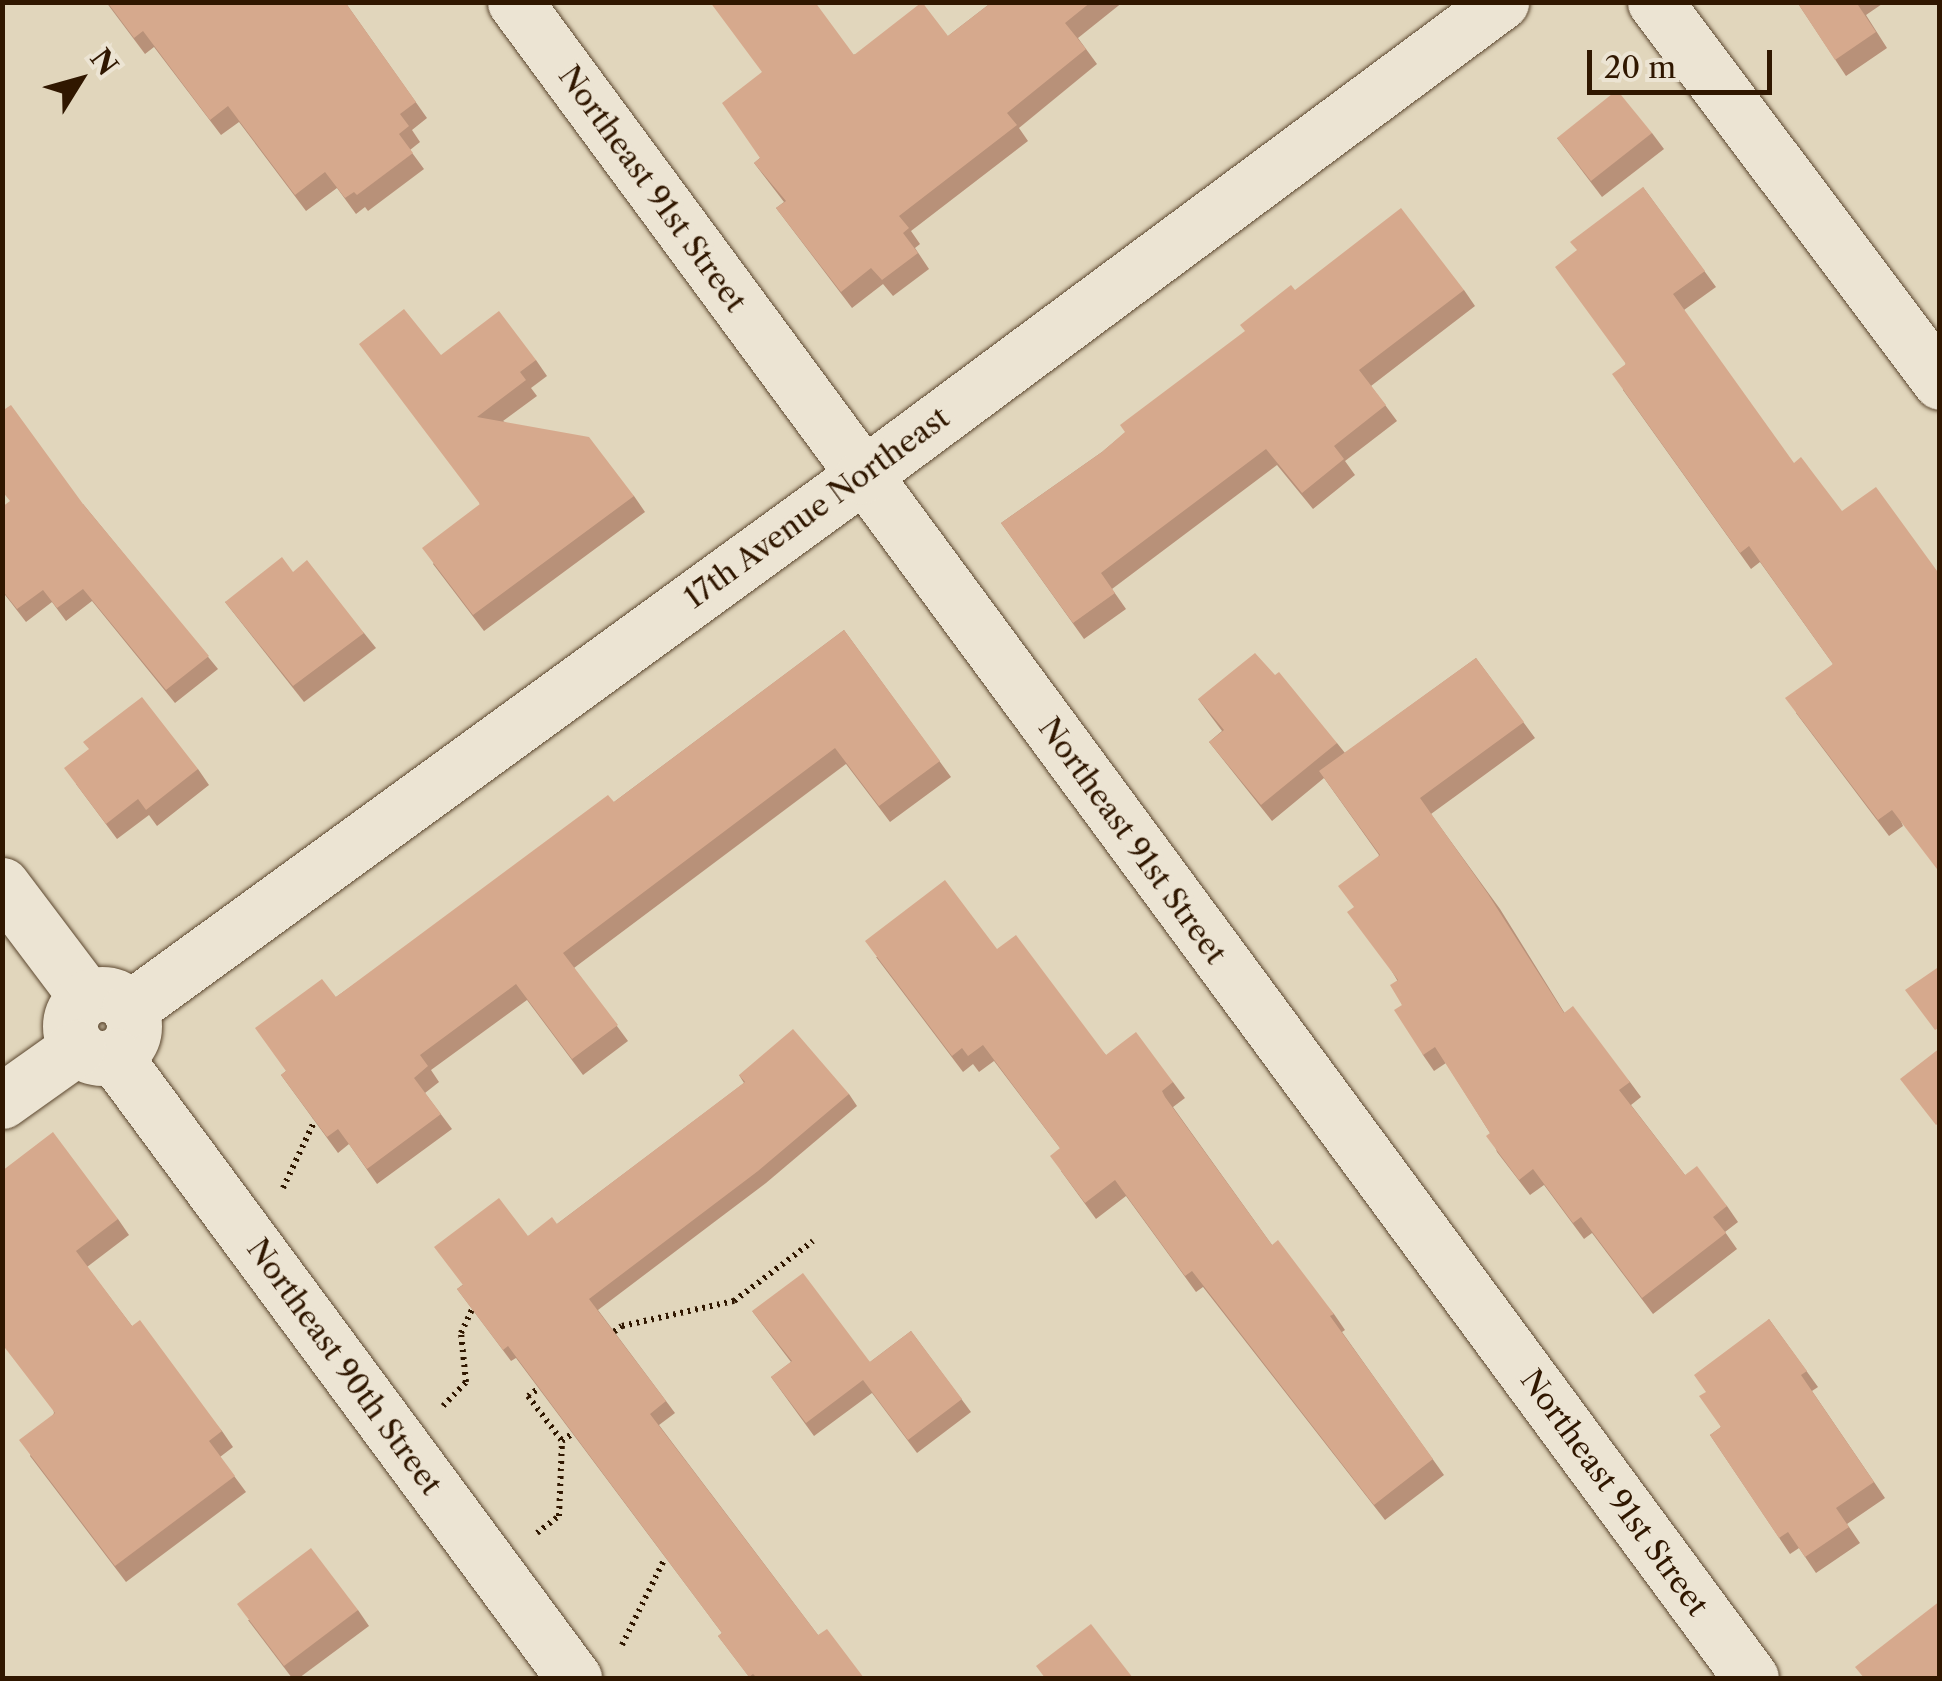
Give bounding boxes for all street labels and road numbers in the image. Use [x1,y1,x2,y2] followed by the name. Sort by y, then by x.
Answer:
[551,59,753,319] street label: Northeast 91st Street
[677,399,957,617] street label: 17th Avenue Northeast
[1031,711,1233,971] street label: Northeast 91st Street
[239,1232,449,1502] street label: Northeast 90th Street
[1513,1363,1715,1623] street label: Northeast 91st Street

